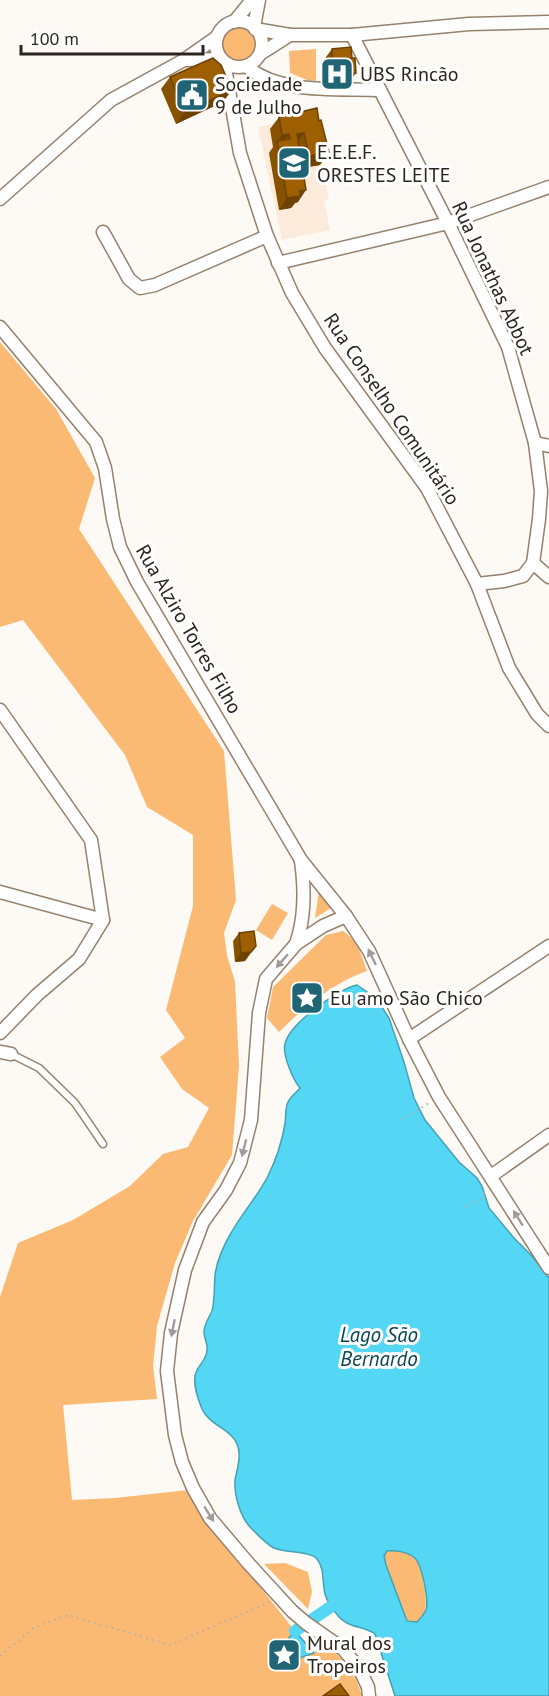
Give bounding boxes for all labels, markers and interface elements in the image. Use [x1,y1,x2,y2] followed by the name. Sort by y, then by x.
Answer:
[21,18,202,56] scale bar
[30,27,79,50] text: 100 m
[319,56,355,92] hospital icon: UBS Rincão
[360,61,459,87] place label: UBS Rincão
[215,71,302,120] place label: Sociedade 9 de Julho
[174,77,210,113] public building icon: Sociedade 9 de Julho
[317,139,450,188] place label: E.E.E.F. ORESTES LEITE
[276,145,312,181] school or university icon: E.E.E.F. ORESTES LEITE
[446,197,540,359] street label: Rua Jonathas Abbot
[318,308,466,510] street label: Rua Conselho Comunitário
[130,540,248,718] street label: Rua Alziro Torres Filho
[367,949,376,966] one-way arrow
[276,953,289,968] one-way arrow
[289,980,325,1016] place icon: Eu amo São Chico
[330,985,483,1011] place label: Eu amo São Chico
[238,1139,248,1157] one-way arrow
[512,1210,523,1227] one-way arrow
[168,1318,177,1337] one-way arrow
[340,1321,418,1372] water label: Lago São Bernardo
[203,1506,214,1522] one-way arrow
[307,1630,391,1679] place label: Mural dos Tropeiros
[266,1637,302,1673] place icon: Mural dos Tropeiros

